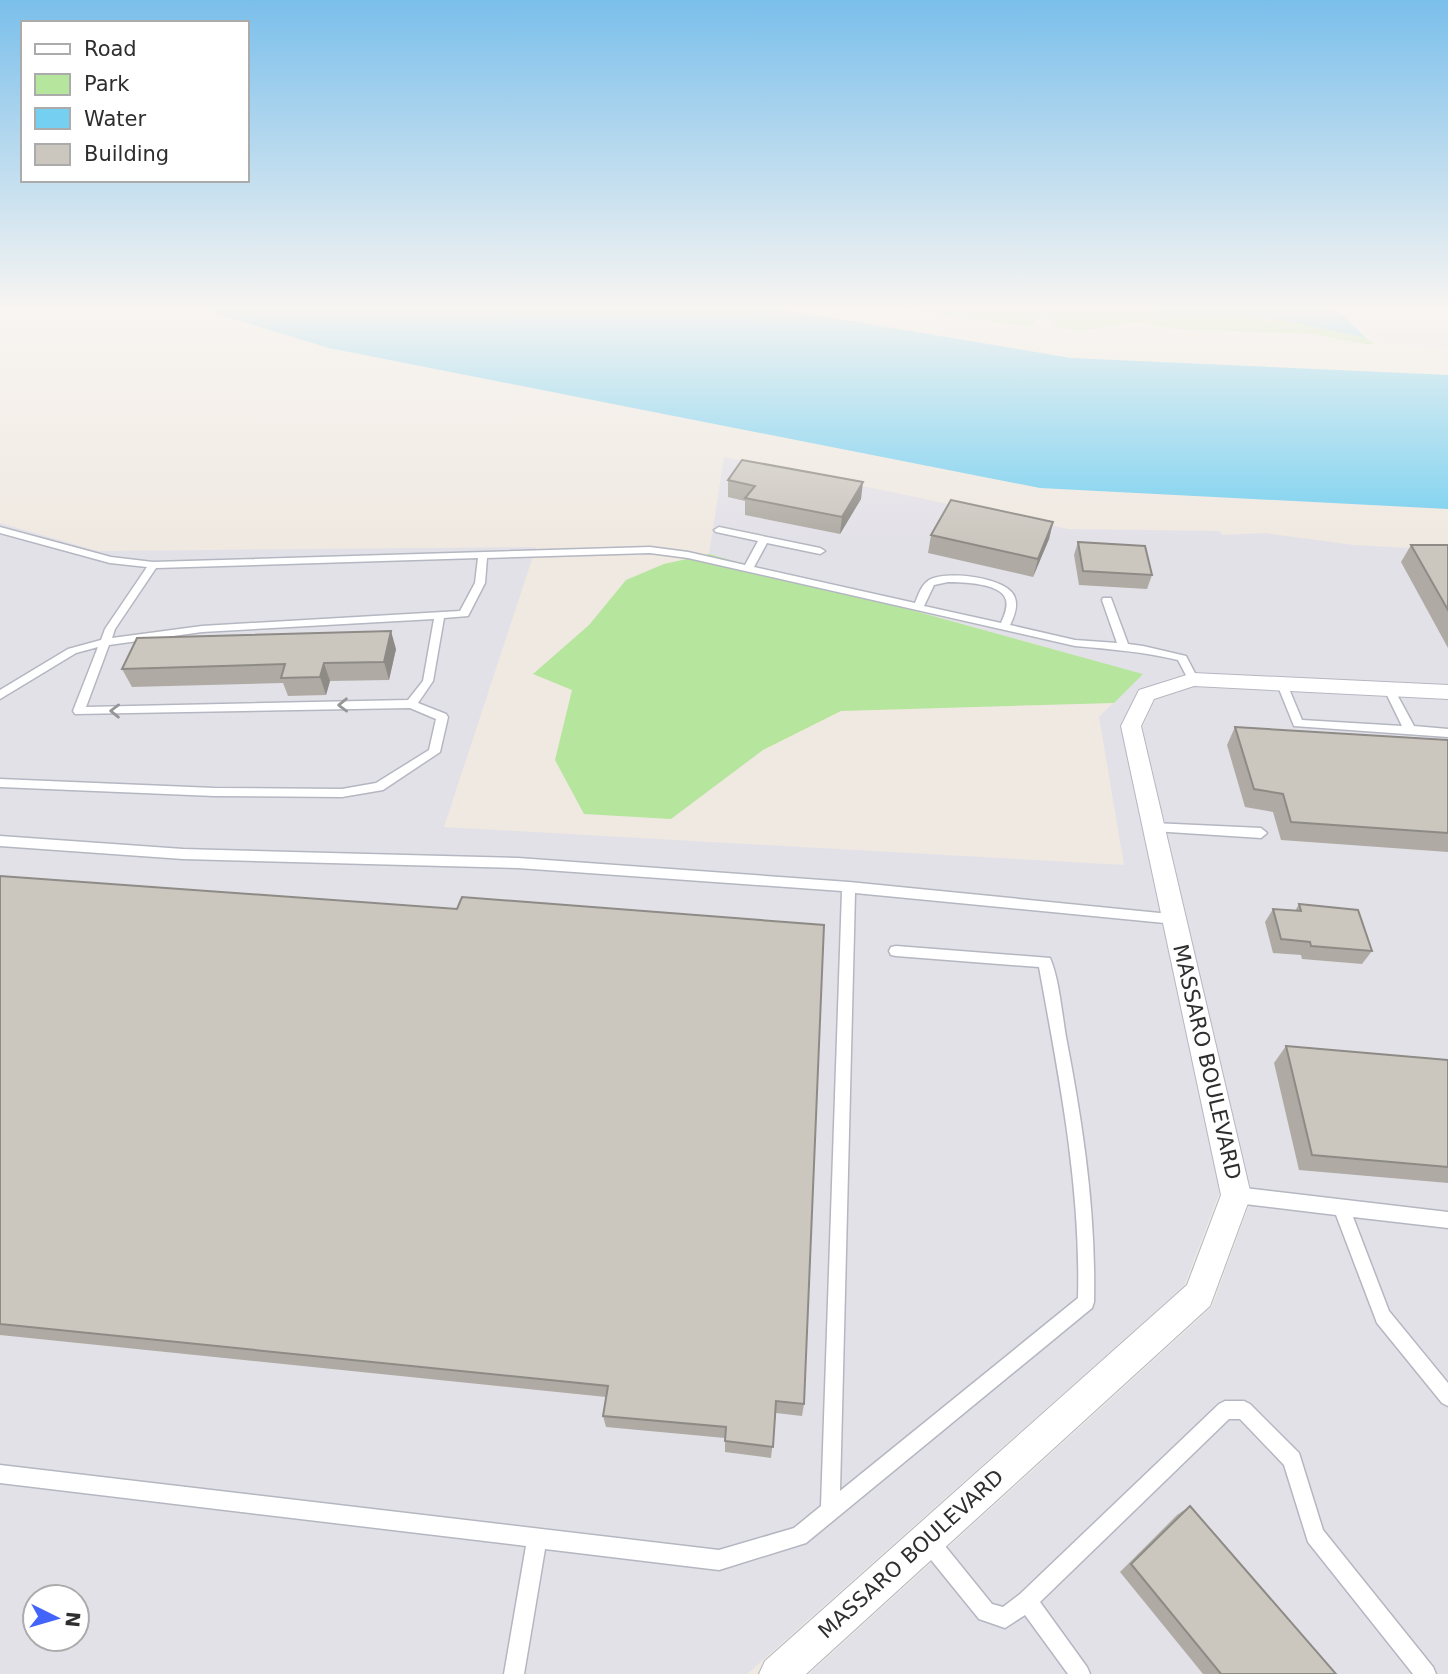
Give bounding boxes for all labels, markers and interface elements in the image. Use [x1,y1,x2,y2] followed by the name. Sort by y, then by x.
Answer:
[21,21,248,182] legend
[84,37,137,61] text: Road
[84,72,130,96] text: Park
[84,107,146,131] text: Water
[84,142,169,166] text: Building
[337,697,347,713] one-way arrow
[109,703,120,719] one-way arrow
[1168,942,1246,1182] street label: MASSARO BOULEVARD
[814,1465,1008,1643] street label: MASSARO BOULEVARD
[21,1583,91,1653] north arrow
[61,1611,85,1628] text: N

